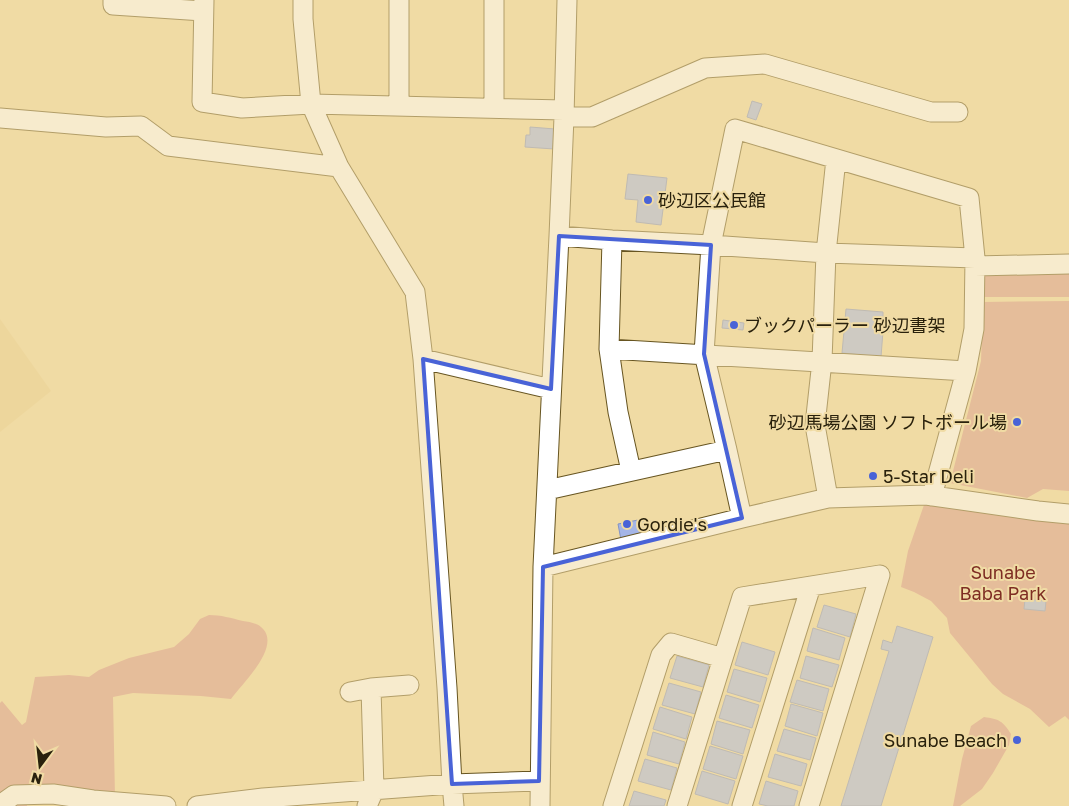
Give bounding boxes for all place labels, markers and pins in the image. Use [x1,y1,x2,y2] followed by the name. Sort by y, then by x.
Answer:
[658,189,766,211] place label: 砂辺区公民館
[642,194,654,206] marker: 砂辺区公民館
[744,314,946,336] place label: ブックパーラー 砂辺書架
[728,319,740,331] marker: ブックパーラー 砂辺書架
[769,411,1007,433] place label: 砂辺馬場公園 ソフトボール場
[1011,416,1023,428] marker: 砂辺馬場公園 ソフトボール場
[883,465,974,487] place label: 5-Star Deli
[867,470,879,482] marker: 5-Star Deli
[637,513,707,535] place label: Gordie's
[621,518,633,530] marker: Gordie's
[884,729,1007,751] place label: Sunabe Beach
[1011,734,1023,746] marker: Sunabe Beach

